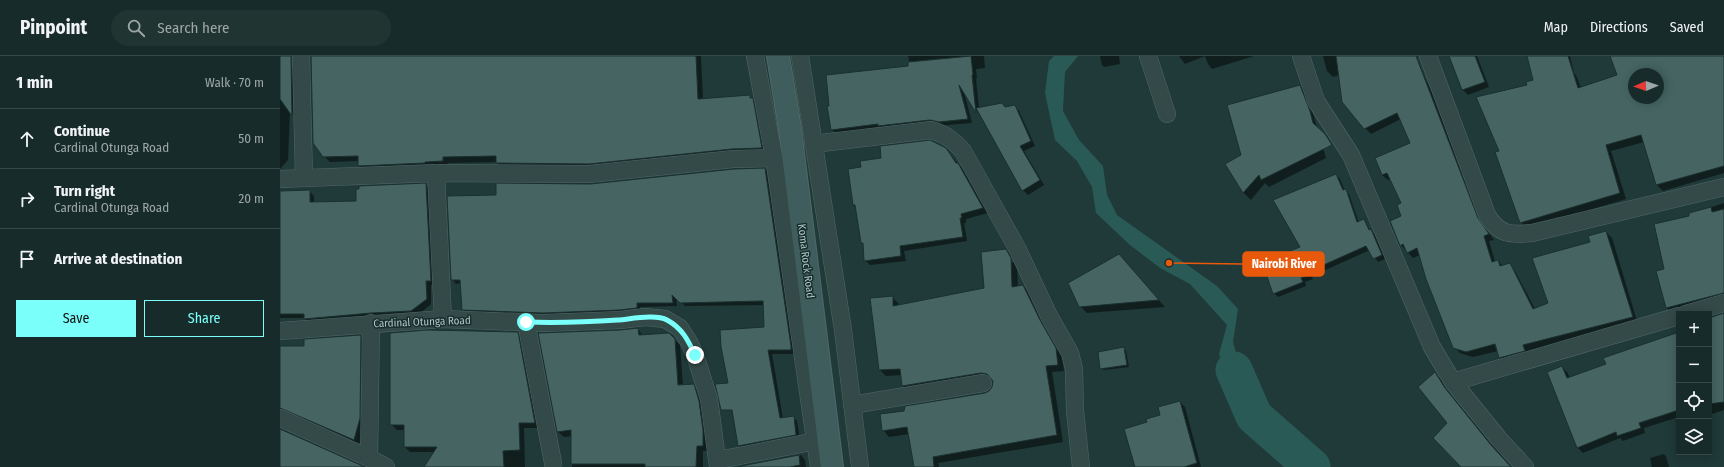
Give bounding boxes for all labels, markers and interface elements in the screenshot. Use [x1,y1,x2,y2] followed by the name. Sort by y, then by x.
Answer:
[111,10,391,46] search box
[20,16,87,39] text: Pinpoint
[125,17,147,39] icon: search
[157,19,230,37] text: Search here
[1544,19,1568,36] text: Map
[1590,19,1648,36] text: Directions
[1670,19,1704,36] text: Saved
[1628,68,1664,104] north arrow
[16,72,53,93] text: 1 min
[205,75,264,90] text: Walk · 70 m
[54,122,110,140] text: Continue
[16,128,38,150] icon: ahead
[238,131,264,146] text: 50 m
[54,140,169,155] text: Cardinal Otunga Road
[54,182,115,200] text: Turn right
[16,188,38,210] icon: right
[238,191,264,206] text: 20 m
[54,200,169,215] text: Cardinal Otunga Road
[795,223,817,299] street label: Koma Rock Road
[16,248,38,270] icon: arrive
[54,250,182,268] text: Arrive at destination
[1243,252,1324,276] callout: Nairobi River
[1252,257,1317,271] text: Nairobi River
[16,300,136,337] button: Save
[144,300,264,337] button: Share
[1676,311,1712,455] map controls
[1676,311,1712,347] button: +
[517,313,535,331] route start
[373,314,471,330] street label: Cardinal Otunga Road
[686,346,704,364] route end
[1676,347,1712,383] button: −
[1676,383,1712,419] button: locate
[1676,419,1712,455] button: layers

